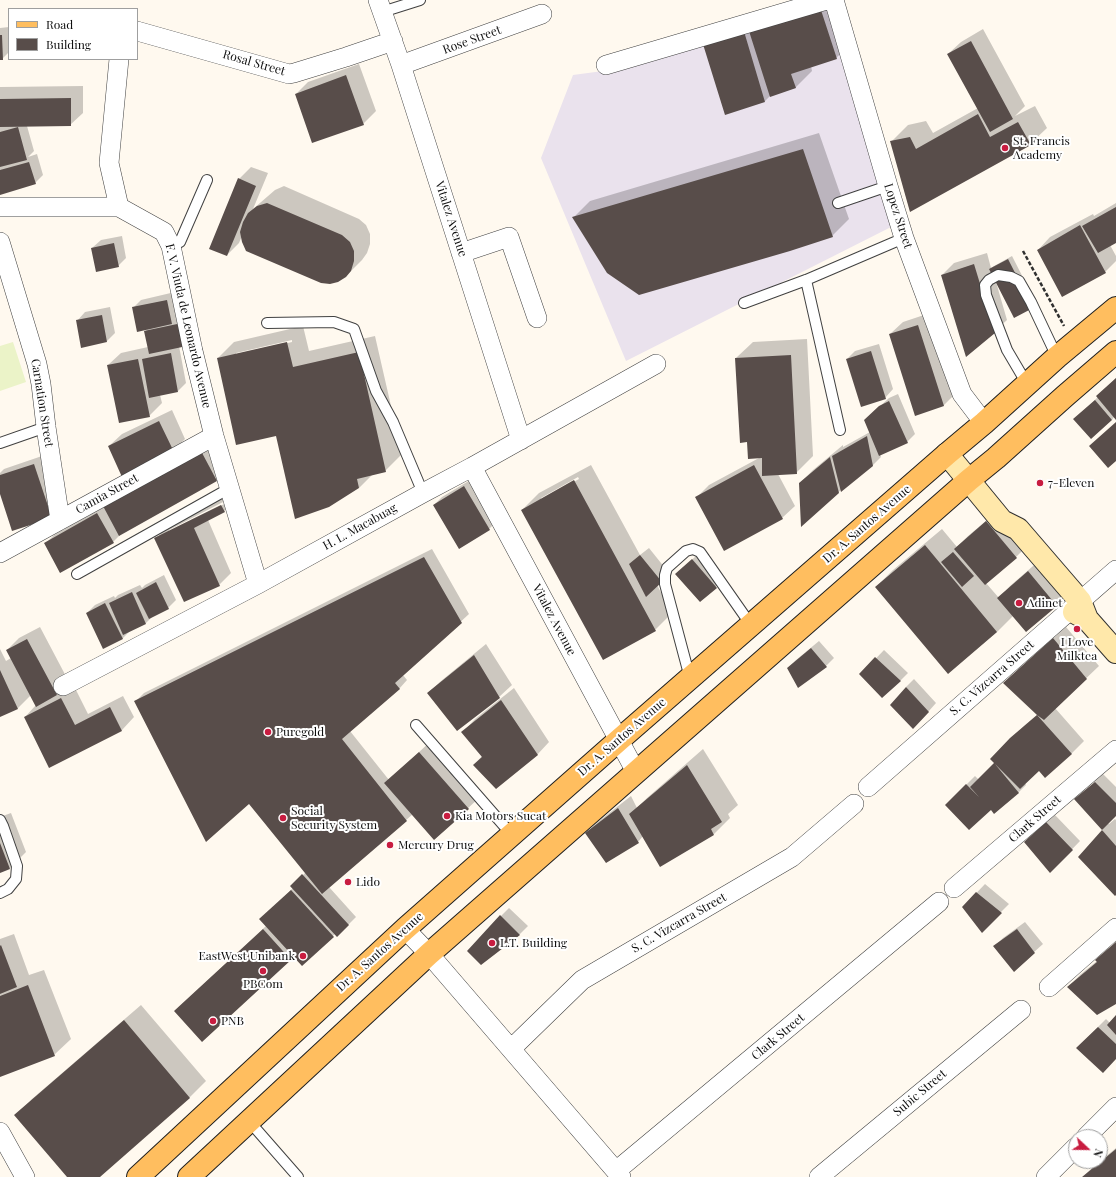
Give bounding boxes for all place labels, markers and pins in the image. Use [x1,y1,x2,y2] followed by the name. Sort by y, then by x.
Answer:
[1013,134,1070,162] place label: St. Francis Academy
[1000,143,1010,153] marker: St. Francis Academy
[1048,476,1094,490] place label: 7-Eleven
[1035,478,1045,488] marker: 7-Eleven
[1027,596,1063,610] place label: Adinet
[1014,598,1024,608] marker: Adinet
[1072,624,1082,634] marker: I Love Milktea
[1057,635,1097,663] place label: I Love Milktea
[276,725,324,739] place label: Puregold
[263,727,273,737] marker: Puregold
[291,804,377,832] place label: Social Security System
[455,809,546,823] place label: Kia Motors Sucat
[442,811,452,821] marker: Kia Motors Sucat
[278,813,288,823] marker: Social Security System
[398,838,474,852] place label: Mercury Drug
[385,840,395,850] marker: Mercury Drug
[356,875,380,889] place label: Lido
[343,877,353,887] marker: Lido
[500,936,567,950] place label: L.T. Building
[487,938,497,948] marker: L.T. Building
[198,949,295,963] place label: EastWest Unibank
[298,951,308,961] marker: EastWest Unibank
[258,966,268,976] marker: PBCom
[243,977,283,991] place label: PBCom
[221,1014,244,1028] place label: PNB
[208,1016,218,1026] marker: PNB

